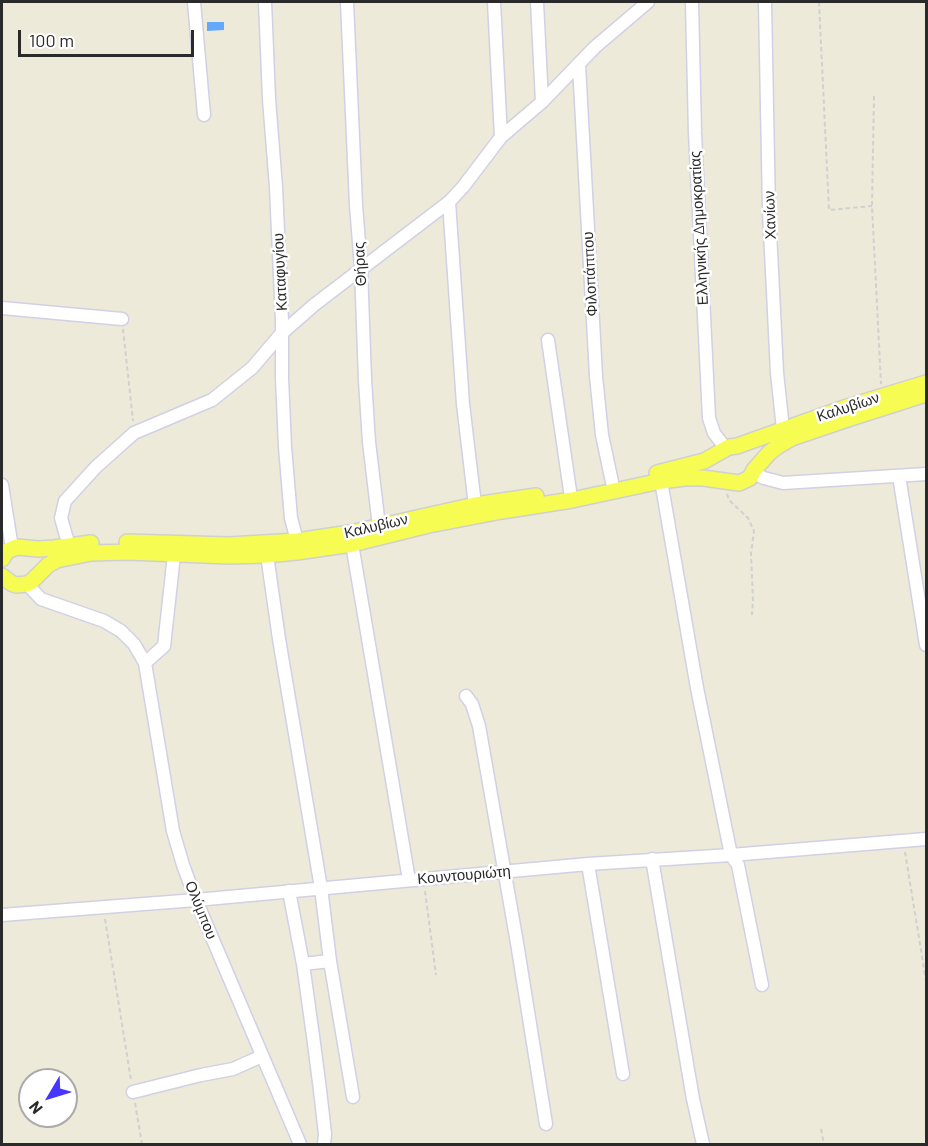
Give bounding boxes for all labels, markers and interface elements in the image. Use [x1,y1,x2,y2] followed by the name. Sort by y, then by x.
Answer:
[21,18,196,56] scale bar
[29,29,74,51] text: 100 m
[686,150,712,306] street label: Ελληνικής Δημοκρατίας
[760,190,780,240] street label: Χανίων
[579,231,601,317] street label: Φιλοπάππου
[269,232,291,312] street label: Καταφυγίου
[350,241,370,287] street label: Θήρας
[814,388,882,426] street label: Καλυβίων
[342,510,410,542] street label: Καλυβίων
[417,862,511,888] street label: Κουντουριώτη
[181,878,221,942] street label: Ολύμπου
[18,1068,78,1128] north arrow
[24,1098,46,1118] text: N

